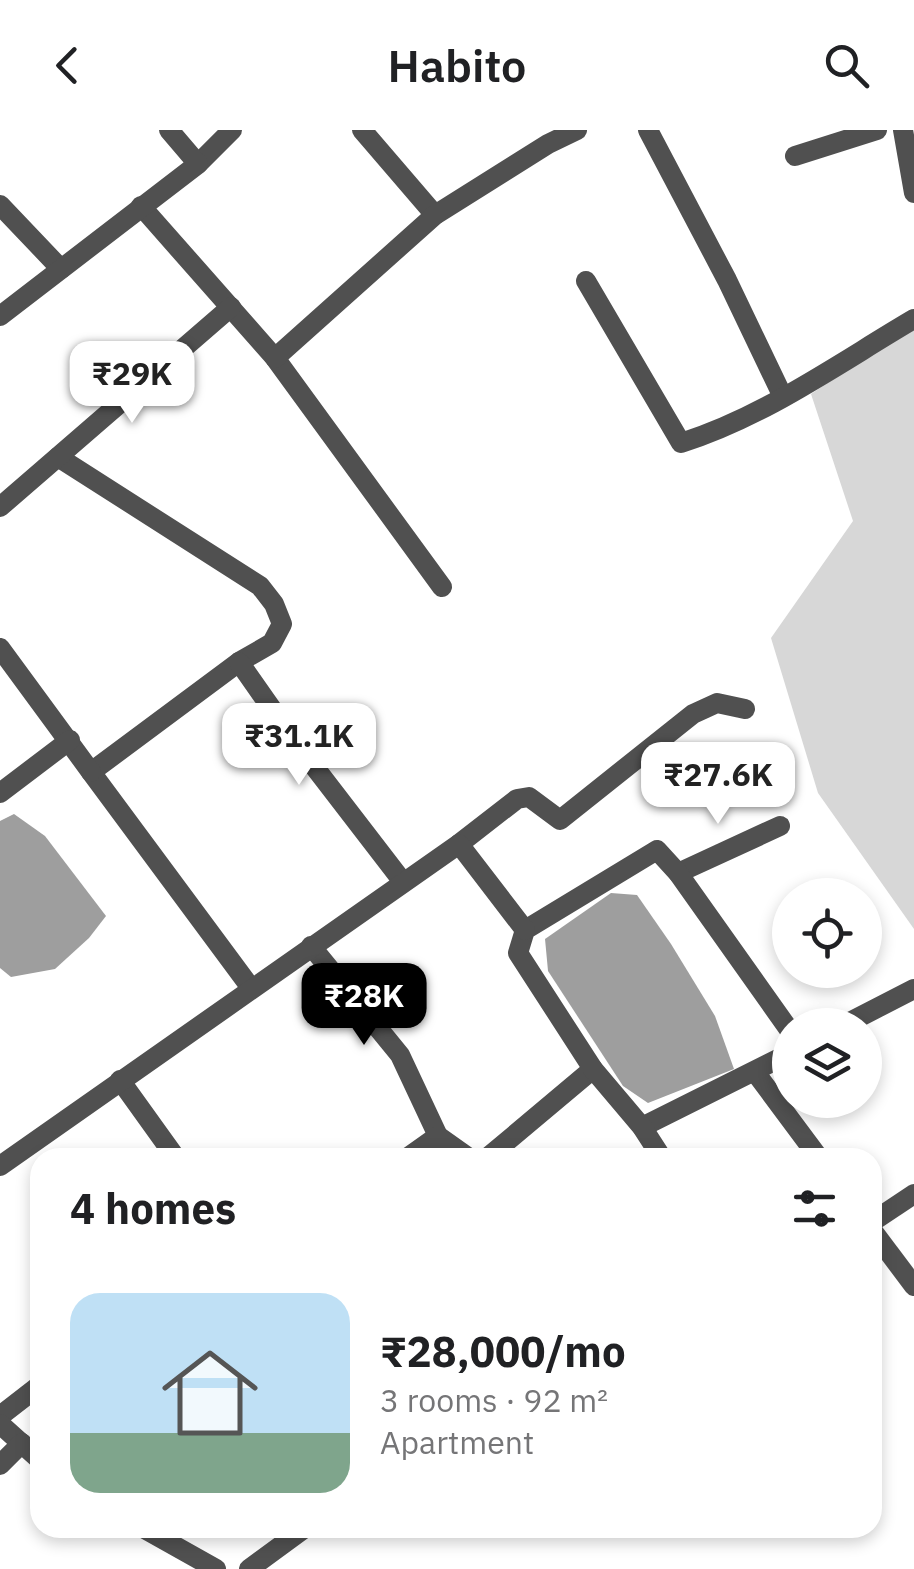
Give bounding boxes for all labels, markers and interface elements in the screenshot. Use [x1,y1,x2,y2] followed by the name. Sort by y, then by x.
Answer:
[388,36,526,94] text: Habito
[40,38,95,93] icon: back
[819,38,874,93] icon: search
[73,341,191,426] pin: ₹29K
[92,352,172,394] text: ₹29K
[218,703,380,788] pin: ₹31.1K
[244,714,354,756] text: ₹31.1K
[637,742,799,827] pin: ₹27.6K
[663,753,773,795] text: ₹27.6K
[772,878,882,1118] map controls
[772,878,882,988] button: locate
[305,963,423,1048] pin: ₹28K
[324,974,404,1016] text: ₹28K
[772,1008,882,1118] button: layers
[70,1181,236,1236] text: 4 homes
[787,1181,842,1236] icon: filters
[380,1324,626,1379] text: ₹28,000/mo
[150,1333,270,1453] icon: home
[380,1379,608,1421] text: 3 rooms · 92 m²
[380,1421,534,1463] text: Apartment

